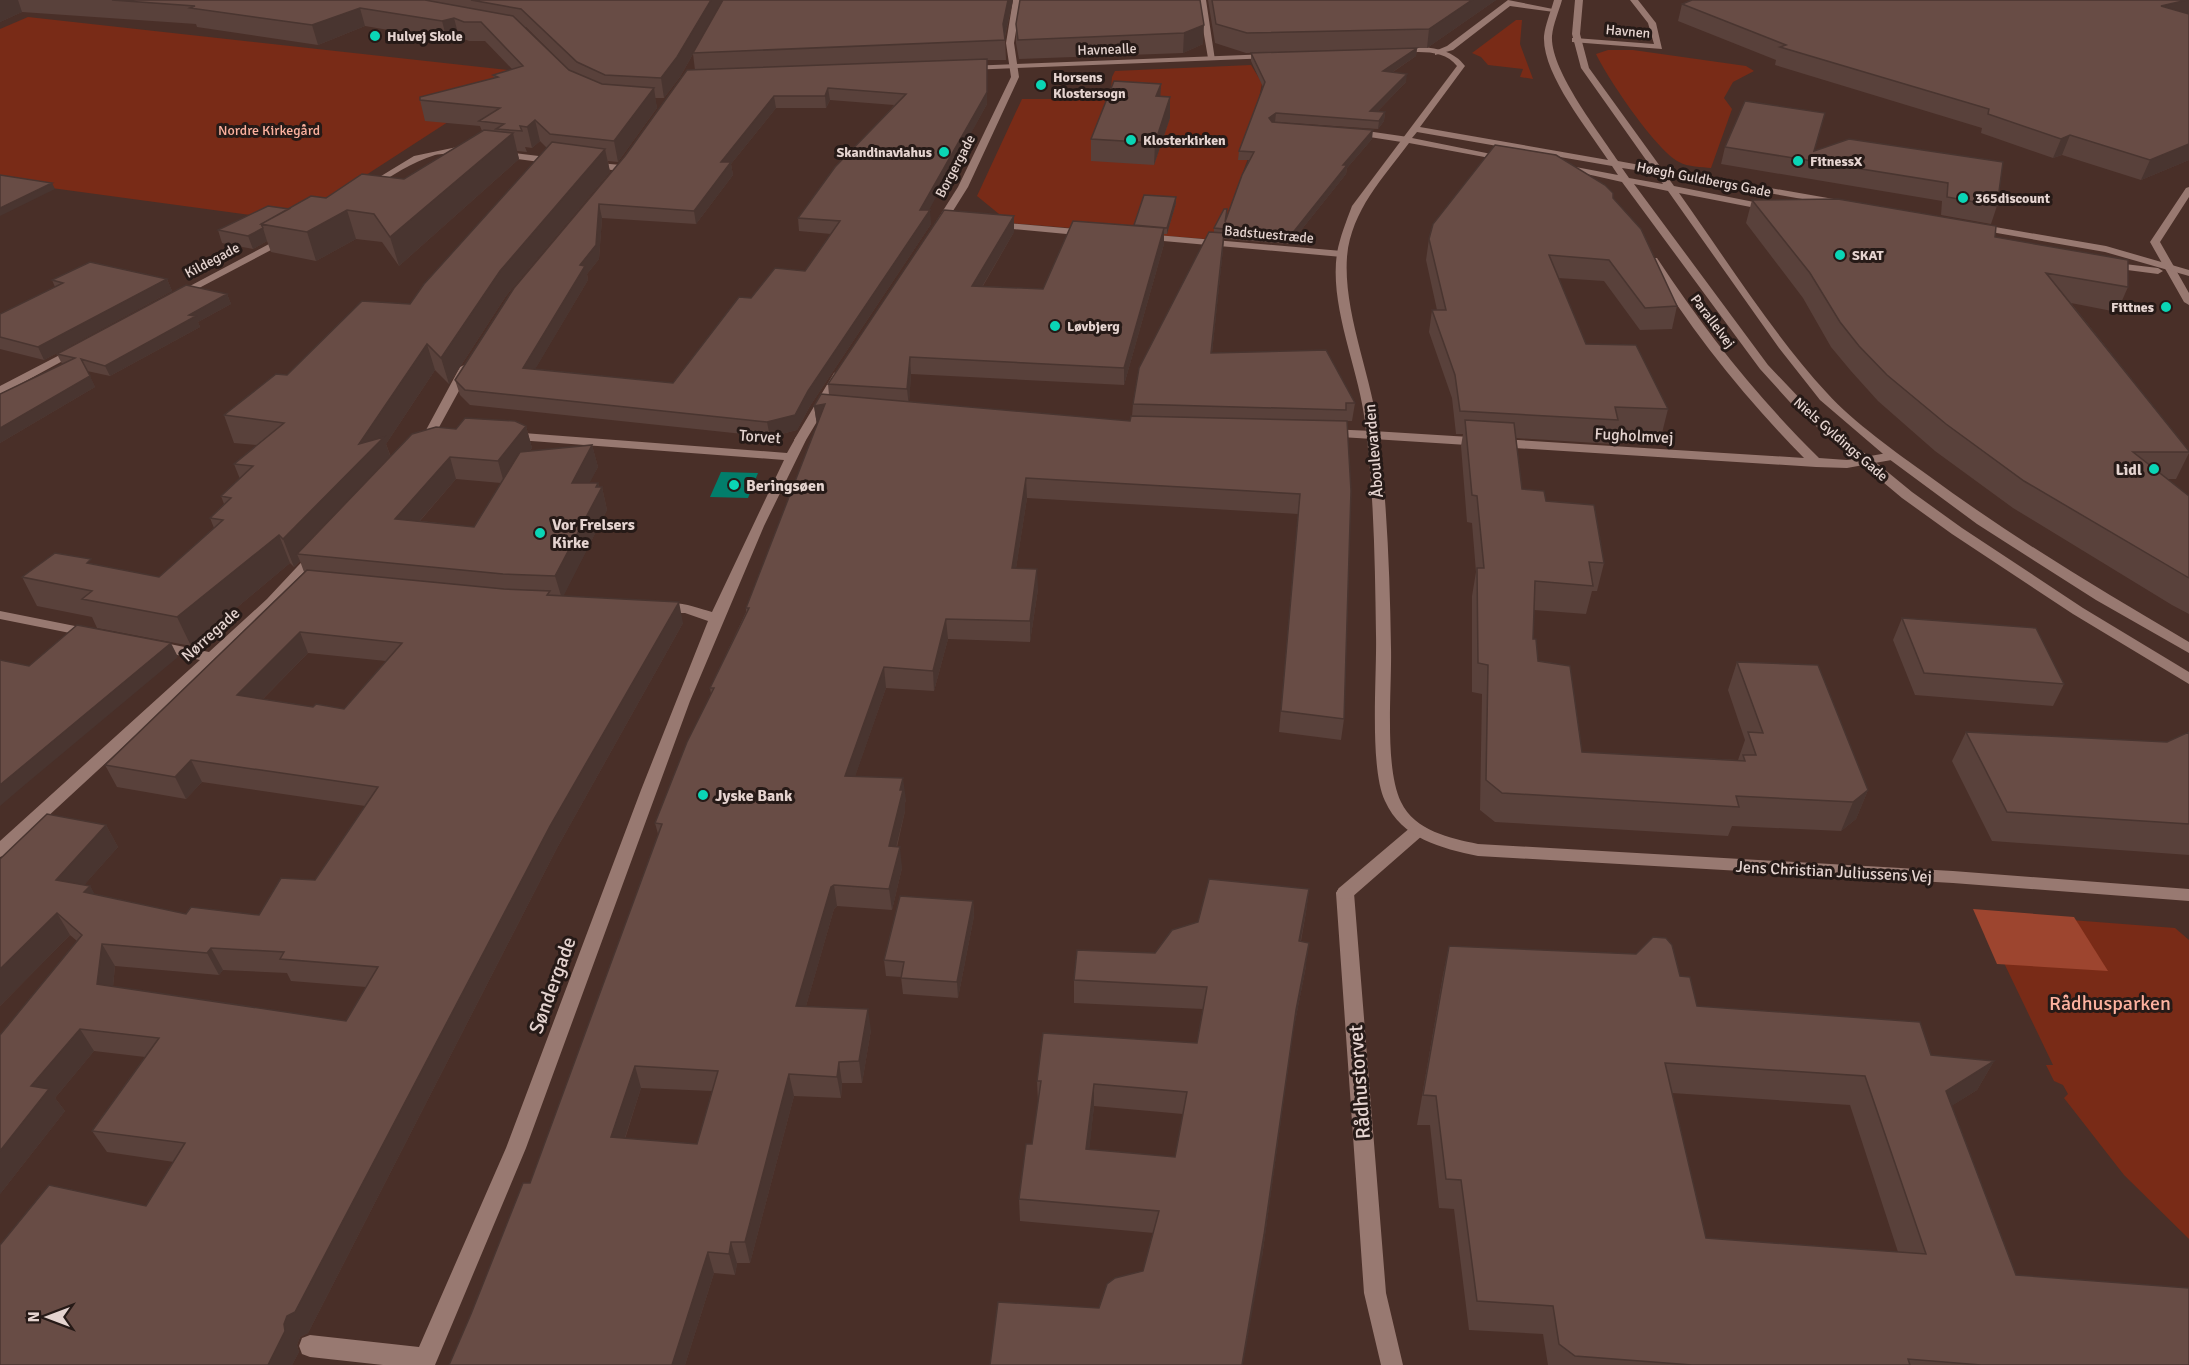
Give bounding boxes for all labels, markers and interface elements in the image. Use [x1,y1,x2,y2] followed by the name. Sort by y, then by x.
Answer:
[1605,21,1651,42] street label: Havnen
[387,28,463,45] place label: Hulvej Skole
[368,29,382,43] marker: Hulvej Skole
[1077,40,1137,59] street label: Havnealle
[1053,69,1126,102] place label: Horsens Klostersogn
[1034,78,1048,92] marker: Horsens Klostersogn
[218,122,320,139] park label: Nordre Kirkegård
[932,132,979,201] street label: Borgergade
[1143,132,1226,149] place label: Klosterkirken
[1124,133,1138,147] marker: Klosterkirken
[836,144,932,161] place label: Skandinaviahus
[937,145,951,159] marker: Skandinaviahus
[1810,153,1863,170] place label: FitnessX
[1791,154,1805,168] marker: FitnessX
[1635,158,1772,201] street label: Høegh Guldbergs Gade
[1975,190,2051,207] place label: 365discount
[1956,191,1970,205] marker: 365discount
[1223,222,1315,247] street label: Badstuestræde
[182,239,242,282] street label: Kildegade
[1852,247,1885,264] place label: SKAT
[1833,248,1847,262] marker: SKAT
[1687,291,1738,352] street label: Parallelvej
[2111,299,2154,316] place label: Fittnes
[2159,300,2173,314] marker: Fittnes
[1067,318,1120,335] place label: Løvbjerg
[1048,319,1062,333] marker: Løvbjerg
[1790,394,1891,485] street label: Niels Gyldings Gade
[1360,403,1388,499] street label: Åboulevarden
[1594,424,1674,448] street label: Fugholmvej
[738,426,782,448] street label: Torvet
[2115,460,2142,480] place label: Lidl
[2147,462,2161,476] marker: Lidl
[746,476,825,496] place label: Beringsøen
[727,478,741,492] marker: Beringsøen
[552,515,635,553] place label: Vor Frelsers Kirke
[533,526,547,540] marker: Vor Frelsers Kirke
[177,603,244,666] street label: Nørregade
[715,786,793,806] place label: Jyske Bank
[696,788,710,802] marker: Jyske Bank
[1735,857,1933,887] street label: Jens Christian Juliussens Vej
[523,933,582,1037] street label: Søndergade
[2049,991,2171,1016] park label: Rådhusparken
[1343,1024,1376,1140] street label: Rådhustorvet
[18,1287,78,1347] north arrow
[24,1311,44,1323] text: N

